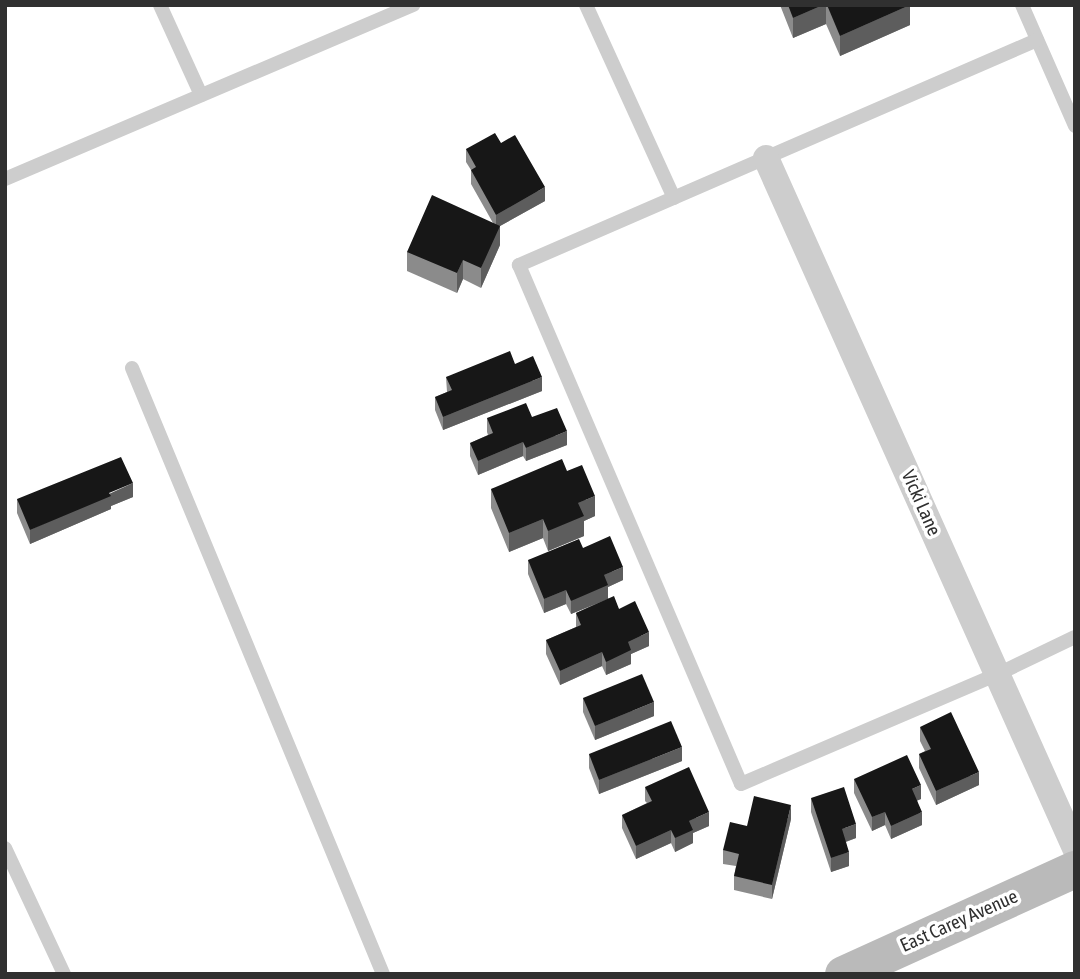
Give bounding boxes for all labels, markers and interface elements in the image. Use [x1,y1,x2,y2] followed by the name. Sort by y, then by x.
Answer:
[896,467,946,539] street label: Vicki Lane
[897,885,1021,957] street label: East Carey Avenue

